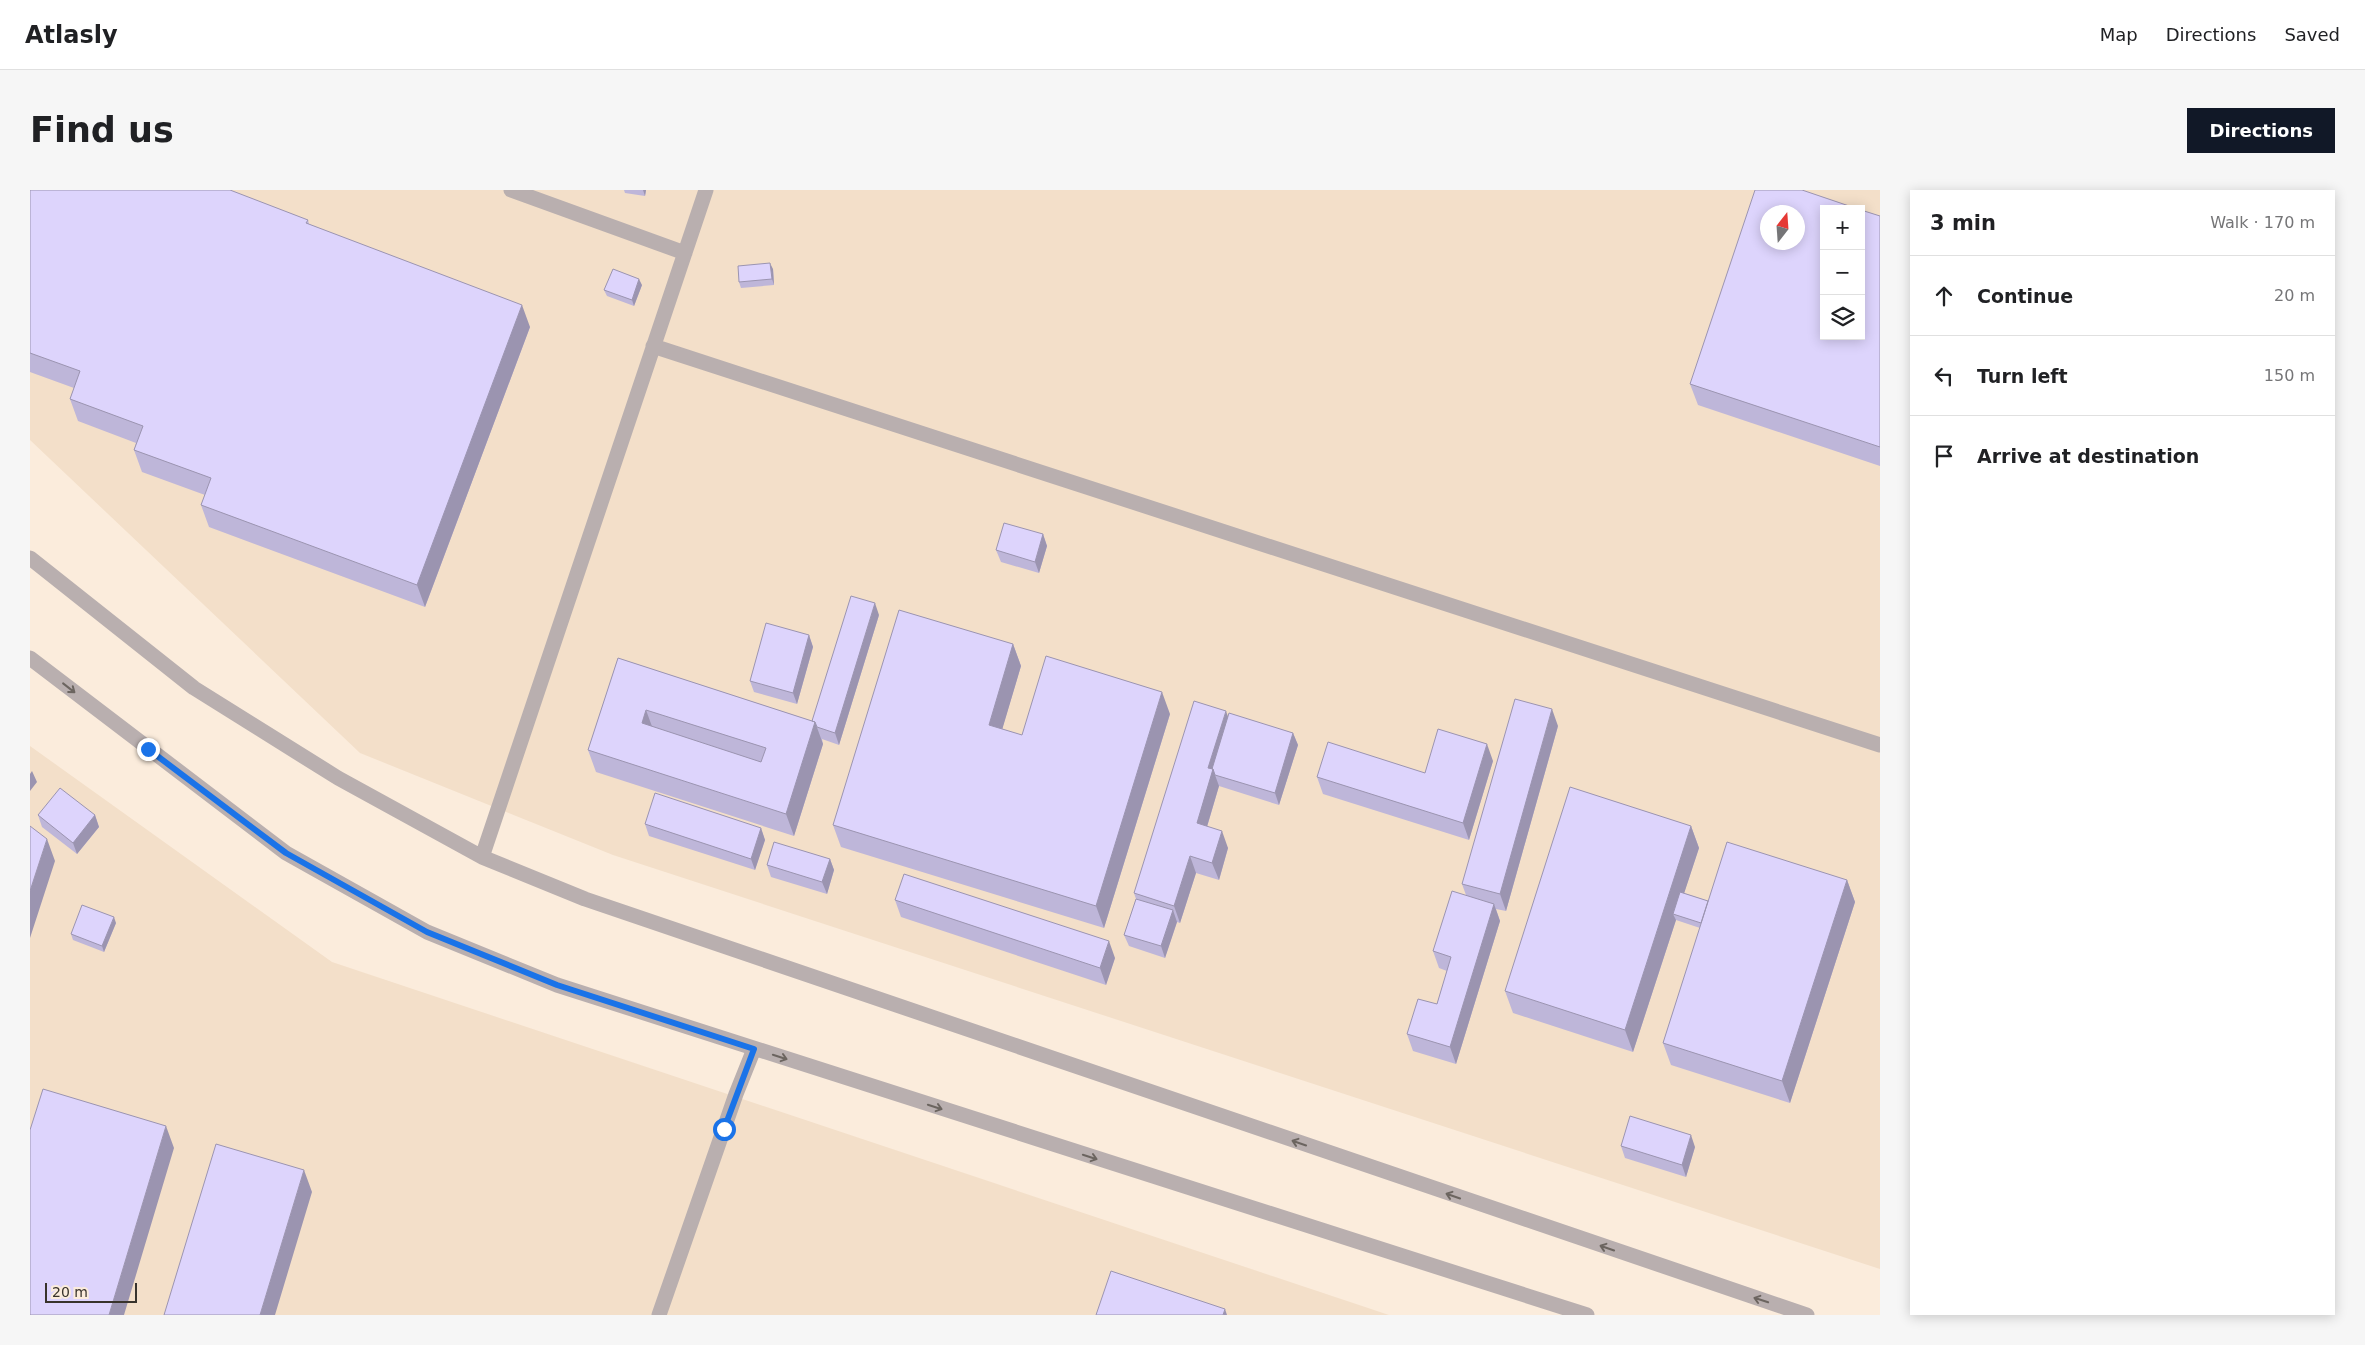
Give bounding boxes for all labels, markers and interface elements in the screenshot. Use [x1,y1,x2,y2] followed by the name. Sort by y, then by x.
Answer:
[25,21,118,49] text: Atlasly
[2100,24,2138,45] text: Map
[2166,24,2256,45] text: Directions
[2284,24,2340,45] text: Saved
[2187,108,2335,153] button: Directions
[30,110,174,150] text: Find us
[1760,205,1805,250] north arrow
[1820,205,1865,340] map controls
[1820,205,1865,250] button: +
[1930,211,1996,235] text: 3 min
[2210,213,2315,232] text: Walk · 170 m
[1820,250,1865,295] button: −
[1930,282,1958,310] icon: ahead
[1977,285,2073,307] text: Continue
[2274,286,2315,305] text: 20 m
[1820,295,1865,340] button: layers
[1930,362,1958,390] icon: left
[1977,365,2068,387] text: Turn left
[2264,366,2315,385] text: 150 m
[1930,442,1958,470] icon: arrive
[1977,445,2199,467] text: Arrive at destination
[62,682,75,693] one-way arrow
[137,738,160,761] route end
[772,1053,788,1063] one-way arrow
[927,1103,942,1112] one-way arrow
[713,1118,736,1141] route start
[1292,1138,1308,1147] one-way arrow
[1081,1153,1097,1162] one-way arrow
[1446,1190,1462,1200] one-way arrow
[1600,1243,1615,1252] one-way arrow
[45,1280,138,1303] scale bar
[52,1284,88,1300] text: 20 m
[1753,1294,1769,1304] one-way arrow

